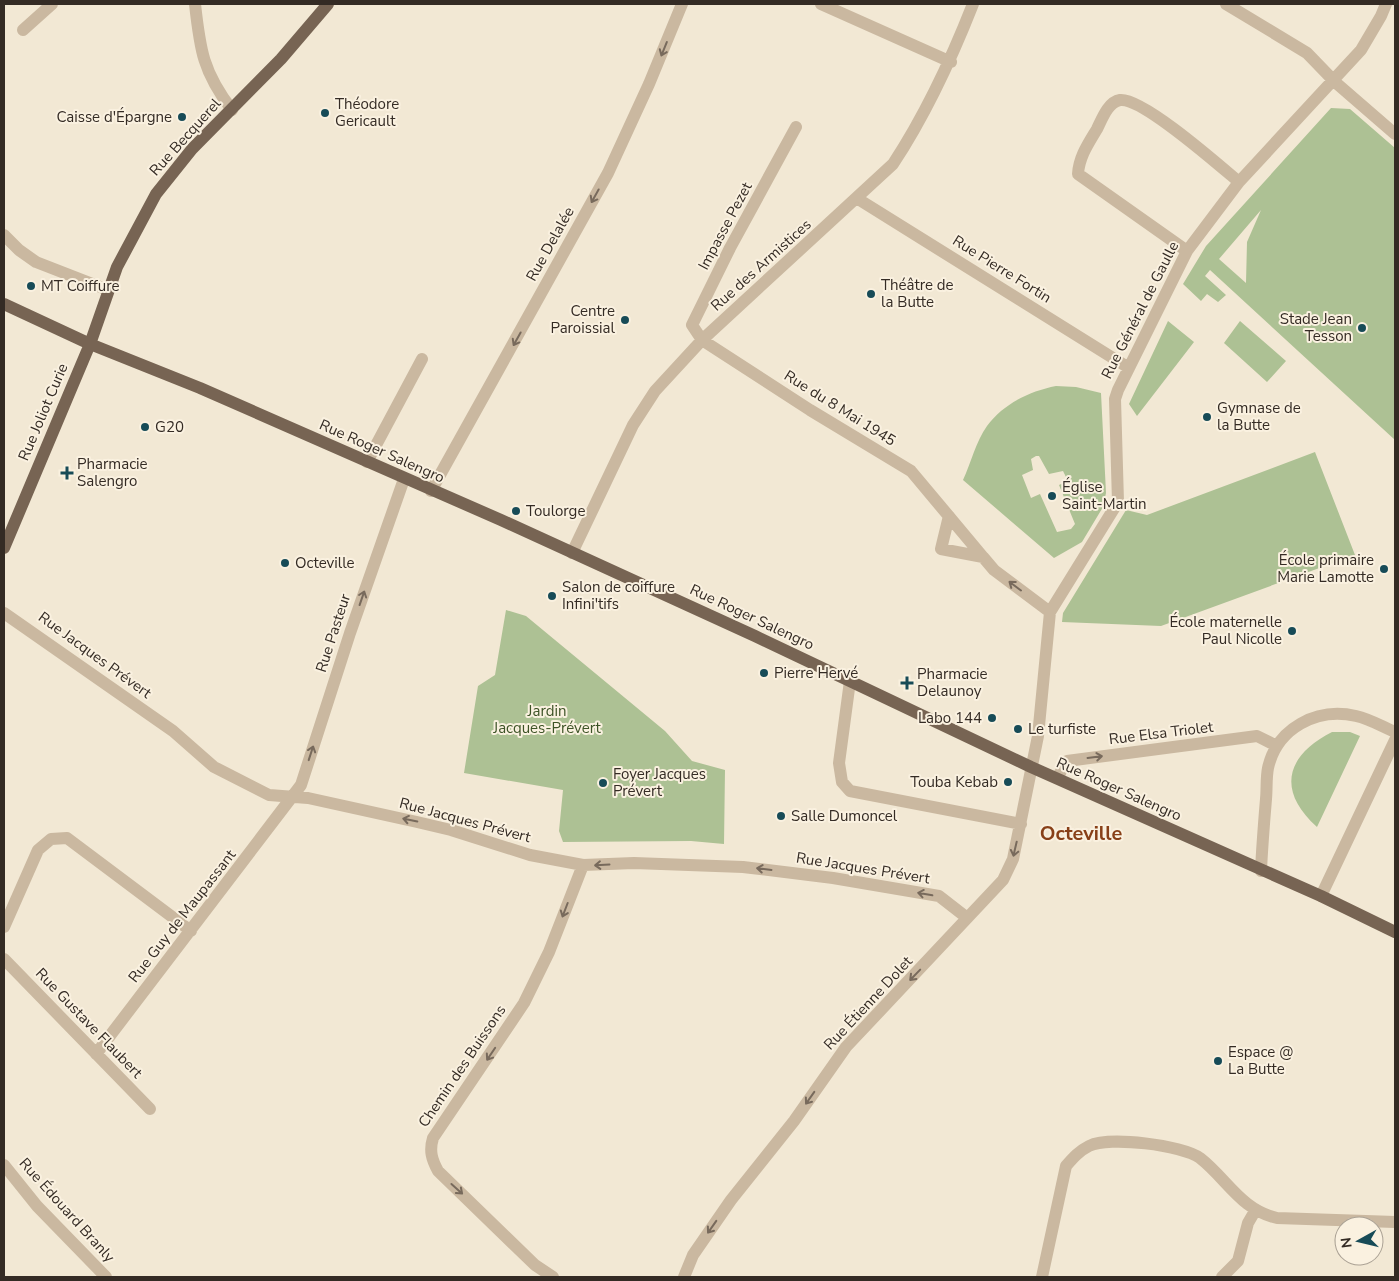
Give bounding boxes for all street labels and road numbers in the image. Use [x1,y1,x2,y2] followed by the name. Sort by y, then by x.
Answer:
[145,93,226,180] street label: Rue Becquerel
[693,178,757,273] street label: Impasse Pezet
[521,203,579,285] street label: Rue Delalée
[707,215,815,315] street label: Rue des Armistices
[949,231,1055,307] street label: Rue Pierre Fortin
[1097,238,1183,382] street label: Rue Général de Gaulle
[13,360,73,464] street label: Rue Joliot Curie
[780,366,900,450] street label: Rue du 8 Mai 1945
[316,414,448,488] street label: Rue Roger Salengro
[687,579,817,655] street label: Rue Roger Salengro
[311,591,355,675] street label: Rue Pasteur
[34,607,156,703] street label: Rue Jacques Prévert
[1108,717,1215,749] street label: Rue Elsa Triolet
[1053,752,1185,826] street label: Rue Roger Salengro
[397,793,534,847] street label: Rue Jacques Prévert
[124,845,241,987] street label: Rue Guy de Maupassant
[795,848,932,889] street label: Rue Jacques Prévert
[819,951,917,1054] street label: Rue Étienne Dolet
[31,964,147,1083] street label: Rue Gustave Flaubert
[414,1001,510,1131] street label: Chemin des Buissons
[15,1153,120,1267] street label: Rue Édouard Branly

